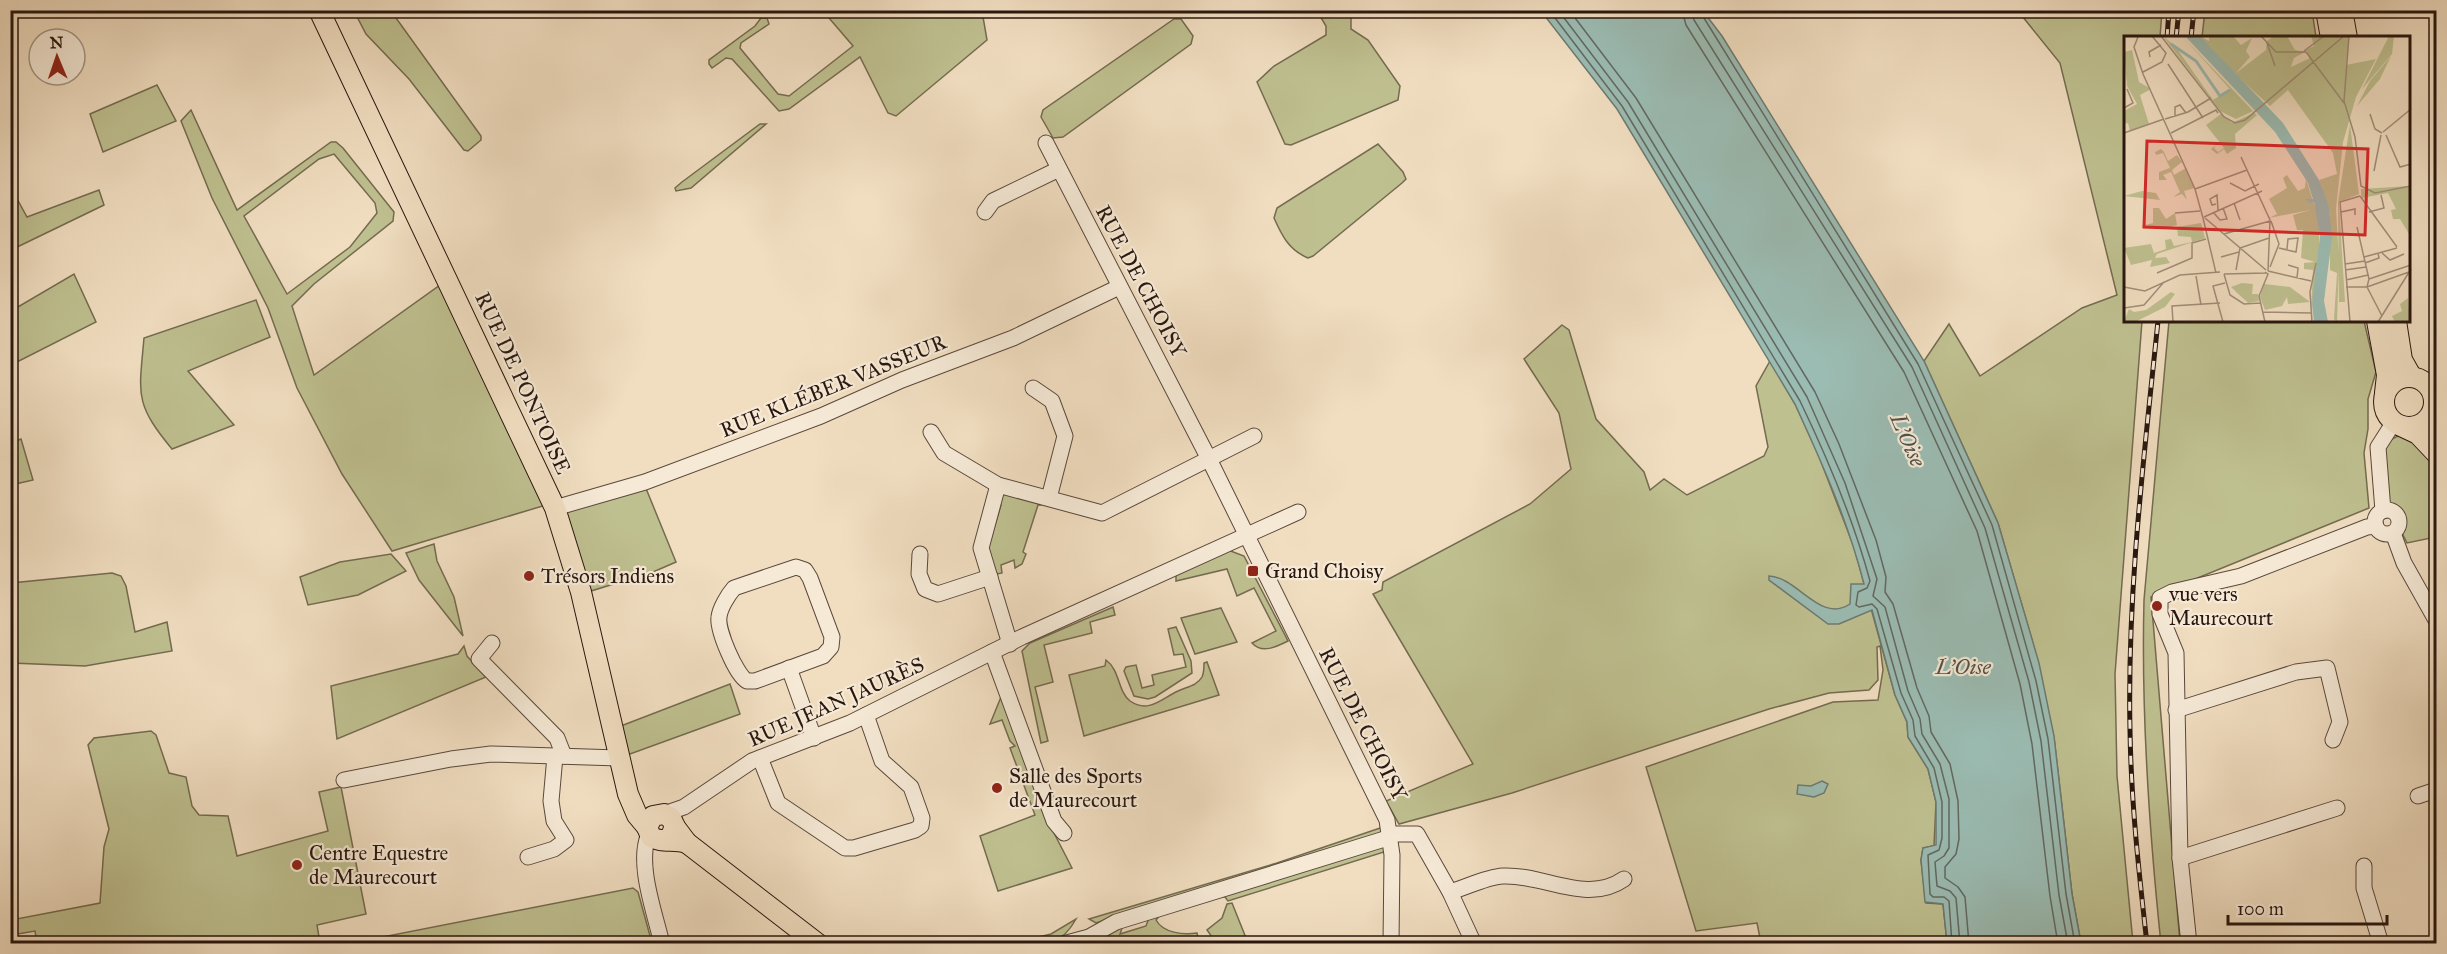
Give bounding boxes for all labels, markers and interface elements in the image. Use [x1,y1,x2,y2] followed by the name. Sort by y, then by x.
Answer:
[27,27,87,87] north arrow
[49,33,64,52] text: N
[2124,36,2411,322] inset map
[1090,201,1192,362] street label: RUE DE CHOISY
[469,288,577,478] street label: RUE DE PONTOISE
[716,327,951,443] street label: RUE KLÉBER VASSEUR
[1884,408,1932,471] water label: L'Oise
[1265,558,1385,584] place label: Grand Choisy
[541,563,674,589] place label: Trésors Indiens
[1246,564,1260,578] marker: Grand Choisy
[522,569,536,583] marker: Trésors Indiens
[2168,581,2274,631] place label: vue vers Maurecourt
[2150,599,2164,613] marker: vue vers Maurecourt
[1313,643,1413,806] street label: RUE DE CHOISY
[743,651,928,753] street label: RUE JEAN JAURÈS
[1934,653,1991,680] water label: L’Oise
[1009,763,1142,813] place label: Salle des Sports de Maurecourt
[990,781,1004,795] marker: Salle des Sports de Maurecourt
[309,840,449,890] place label: Centre Equestre de Maurecourt
[290,858,304,872] marker: Centre Equestre de Maurecourt
[2228,888,2387,926] scale bar
[2237,898,2284,920] text: 100 m

